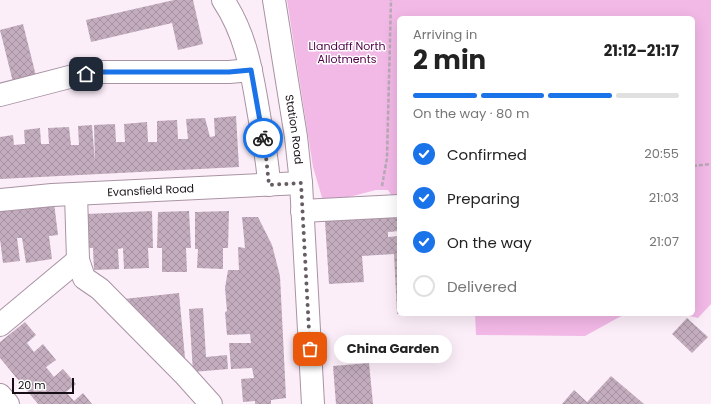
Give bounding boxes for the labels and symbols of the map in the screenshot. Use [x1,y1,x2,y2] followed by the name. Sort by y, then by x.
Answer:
[309,38,385,67] park label: Llandaff North Allotments
[69,57,103,91] pin
[281,93,307,165] street label: Station Road
[243,118,283,158] courier
[107,180,194,200] street label: Evansfield Road
[293,332,327,366] pin
[334,335,452,363] callout: China Garden
[12,376,74,395] scale bar

